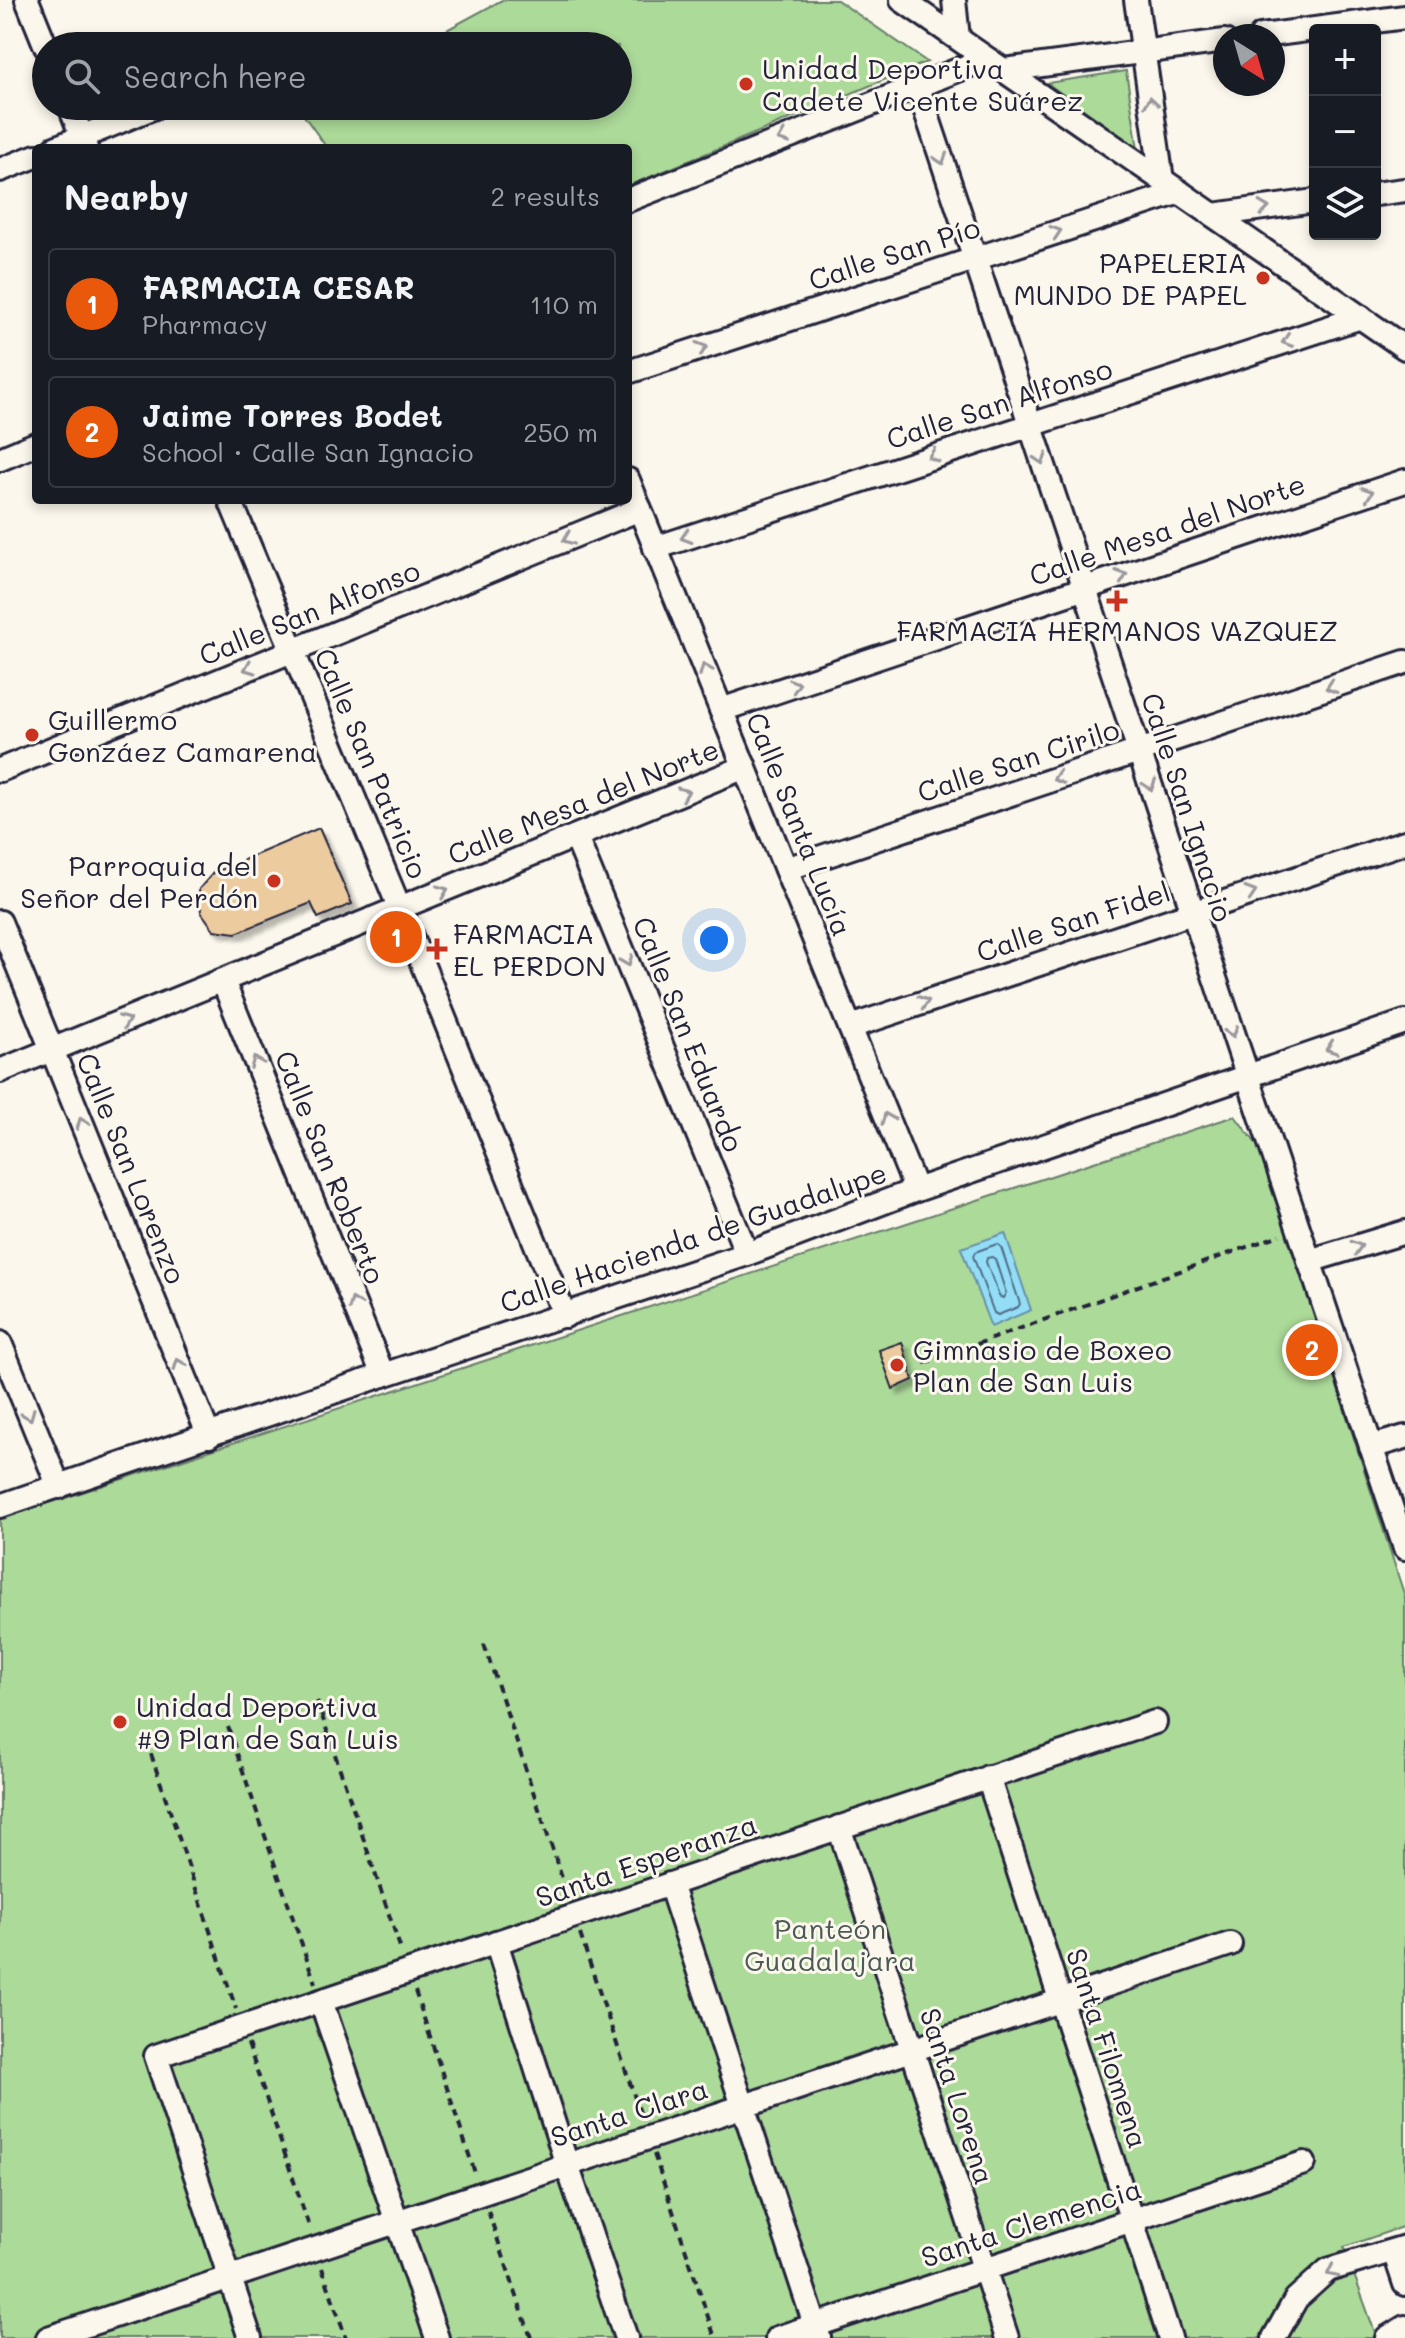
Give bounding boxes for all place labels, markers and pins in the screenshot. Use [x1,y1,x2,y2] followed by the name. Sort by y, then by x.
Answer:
[762,50,1083,118] place label: Unidad Deportiva Cadete Vicente Suárez
[737,75,755,93] marker: Unidad Deportiva Cadete Vicente Suárez
[1014,244,1247,312] place label: PAPELERIA MUND0 DE PAPEL
[1254,269,1272,287] marker: PAPELERIA MUND0 DE PAPEL
[1108,592,1126,610] marker: FARMACIA HERMANOS VAZQUEZ
[896,612,1338,648] place label: FARMACIA HERMANOS VAZQUEZ
[48,701,317,769] place label: Guillermo Gonzáez Camarena
[23,726,41,744] marker: Guillermo Gonzáez Camarena
[20,847,258,915] place label: Parroquia del Señor del Perdón
[265,872,283,890] marker: Parroquia del Señor del Perdón
[370,907,422,967] pin: 1
[453,915,606,983] place label: FARMACIA EL PERDON
[428,940,446,958] marker: FARMACIA EL PERDON
[1286,1320,1338,1380] pin: 2
[913,1331,1172,1399] place label: Gimnasio de Boxeo Plan de San Luis
[888,1356,906,1374] marker: Gimnasio de Boxeo Plan de San Luis
[136,1688,399,1756] place label: Unidad Deportiva #9 Plan de San Luis
[111,1713,129,1731] marker: Unidad Deportiva #9 Plan de San Luis

